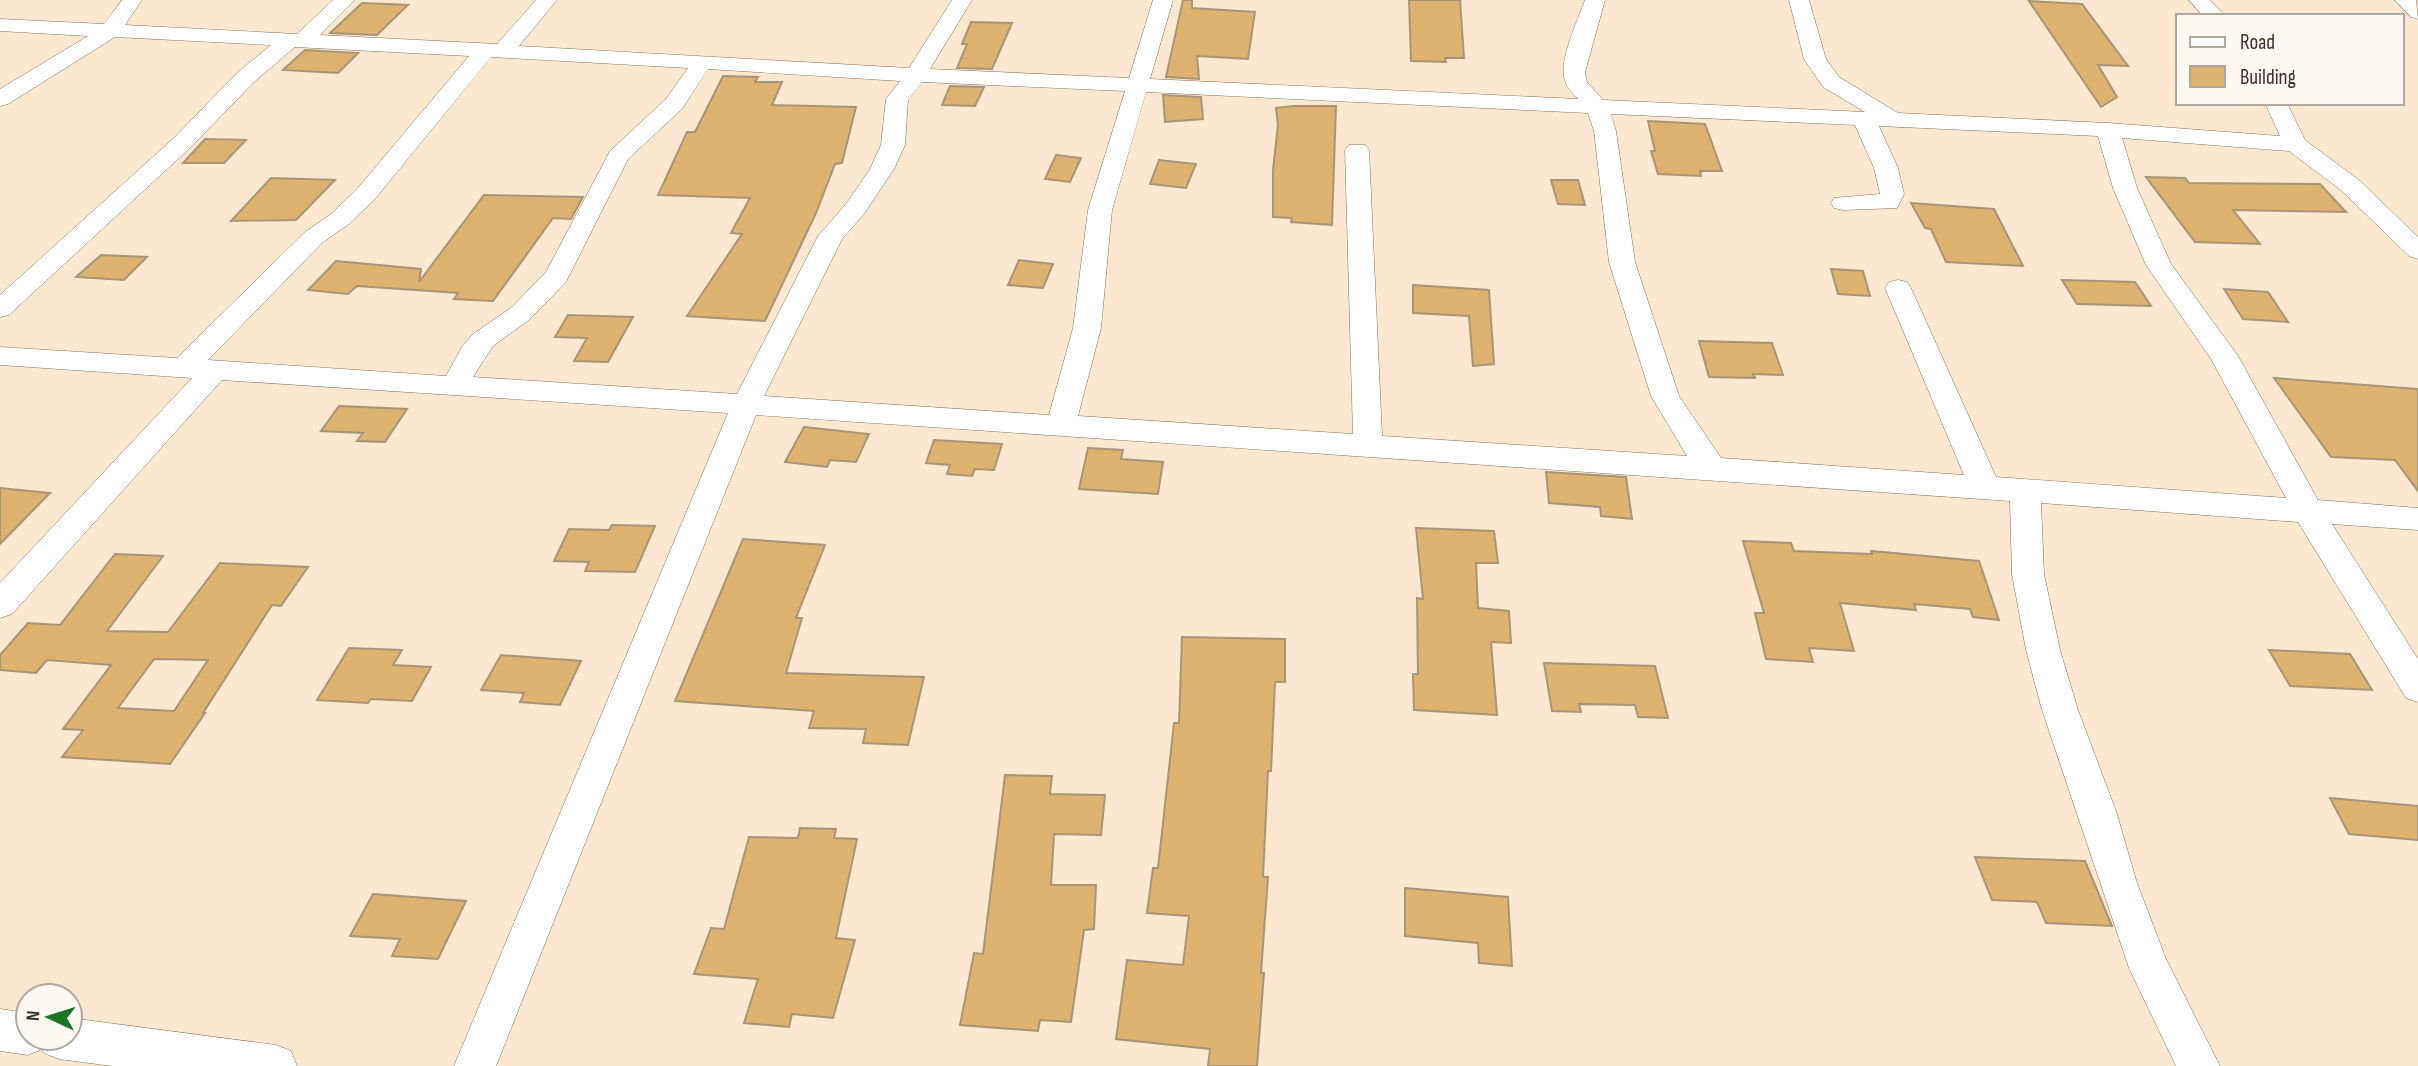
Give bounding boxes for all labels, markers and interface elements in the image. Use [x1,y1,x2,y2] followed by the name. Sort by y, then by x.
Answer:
[2176,14,2404,105] legend
[2240,30,2275,55] text: Road
[2240,65,2296,90] text: Building
[14,982,84,1052] north arrow
[22,1010,45,1022] text: N

